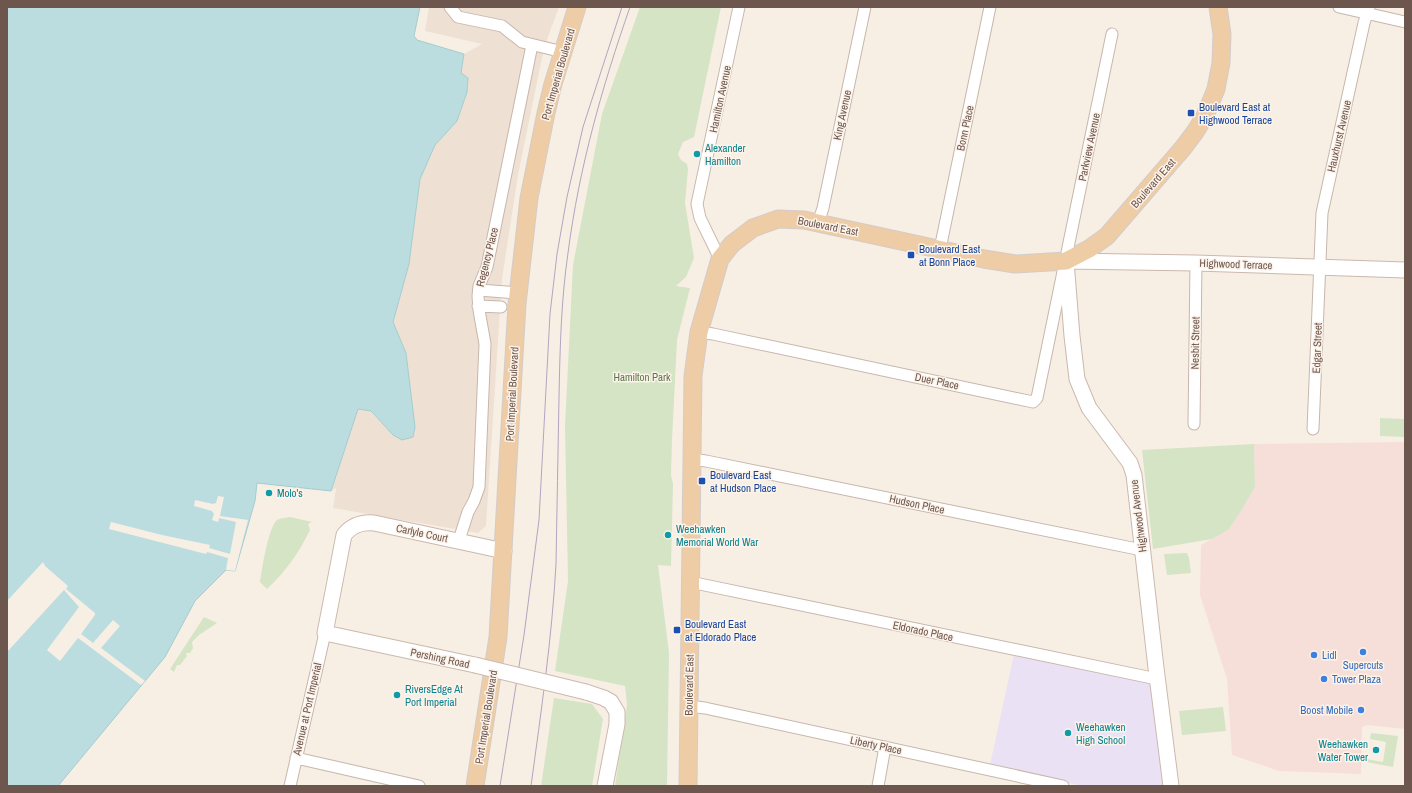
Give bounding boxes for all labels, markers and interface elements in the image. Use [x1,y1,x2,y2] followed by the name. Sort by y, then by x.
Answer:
[538,27,578,121] street label: Port Imperial Boulevard
[706,64,734,134] street label: Hamilton Avenue
[830,89,854,141] street label: King Avenue
[1324,99,1354,173] street label: Hauxhurst Avenue
[1199,100,1272,127] place label: Boulevard East at Highwood Terrace
[953,104,977,152] street label: Bonn Place
[1186,108,1196,118] marker: Boulevard East at Highwood Terrace
[1075,112,1103,182] street label: Parkview Avenue
[704,141,746,168] place label: Alexander Hamilton
[692,149,702,159] marker: Alexander Hamilton
[1128,155,1179,211] street label: Boulevard East
[797,213,860,239] street label: Boulevard East
[473,226,501,288] street label: Regency Place
[919,242,981,269] place label: Boulevard East at Bonn Place
[906,250,916,260] marker: Boulevard East at Bonn Place
[1199,256,1273,272] street label: Highwood Terrace
[1188,316,1202,369] street label: Nesbit Street
[1309,322,1325,374] street label: Edgar Street
[503,346,521,442] street label: Port Imperial Boulevard
[613,370,671,384] park label: Hamilton Park
[914,370,960,392] street label: Duer Place
[710,468,776,495] place label: Boulevard East at Hudson Place
[697,476,707,486] marker: Boulevard East at Hudson Place
[1127,479,1149,553] street label: Highwood Avenue
[277,486,303,500] place label: Molo's
[264,488,274,498] marker: Molo's
[888,491,946,517] street label: Hudson Place
[395,521,450,545] street label: Carlyle Court
[676,522,758,549] place label: Weehawken Memorial World War
[663,530,673,540] marker: Weehawken Memorial World War
[685,617,756,644] place label: Boulevard East at Eldorado Place
[892,618,954,644] street label: Eldorado Place
[672,625,682,635] marker: Boulevard East at Eldorado Place
[409,645,471,671] street label: Pershing Road
[1358,647,1368,657] marker: Supercuts
[1322,648,1337,662] place label: Lidl
[1309,650,1319,660] marker: Lidl
[681,654,697,716] street label: Boulevard East
[1343,658,1384,672] place label: Supercuts
[289,661,324,758] street label: Avenue at Port Imperial
[472,669,500,765] street label: Port Imperial Boulevard
[1332,672,1381,686] place label: Tower Plaza
[1319,674,1329,684] marker: Tower Plaza
[405,682,463,709] place label: RiversEdge At Port Imperial
[392,690,402,700] marker: RiversEdge At Port Imperial
[1300,703,1353,717] place label: Boost Mobile
[1356,705,1366,715] marker: Boost Mobile
[1076,720,1125,747] place label: Weehawken High School
[1063,728,1073,738] marker: Weehawken High School
[849,733,903,757] street label: Liberty Place
[1318,737,1368,764] place label: Weehawken Water Tower
[1371,745,1381,755] marker: Weehawken Water Tower

